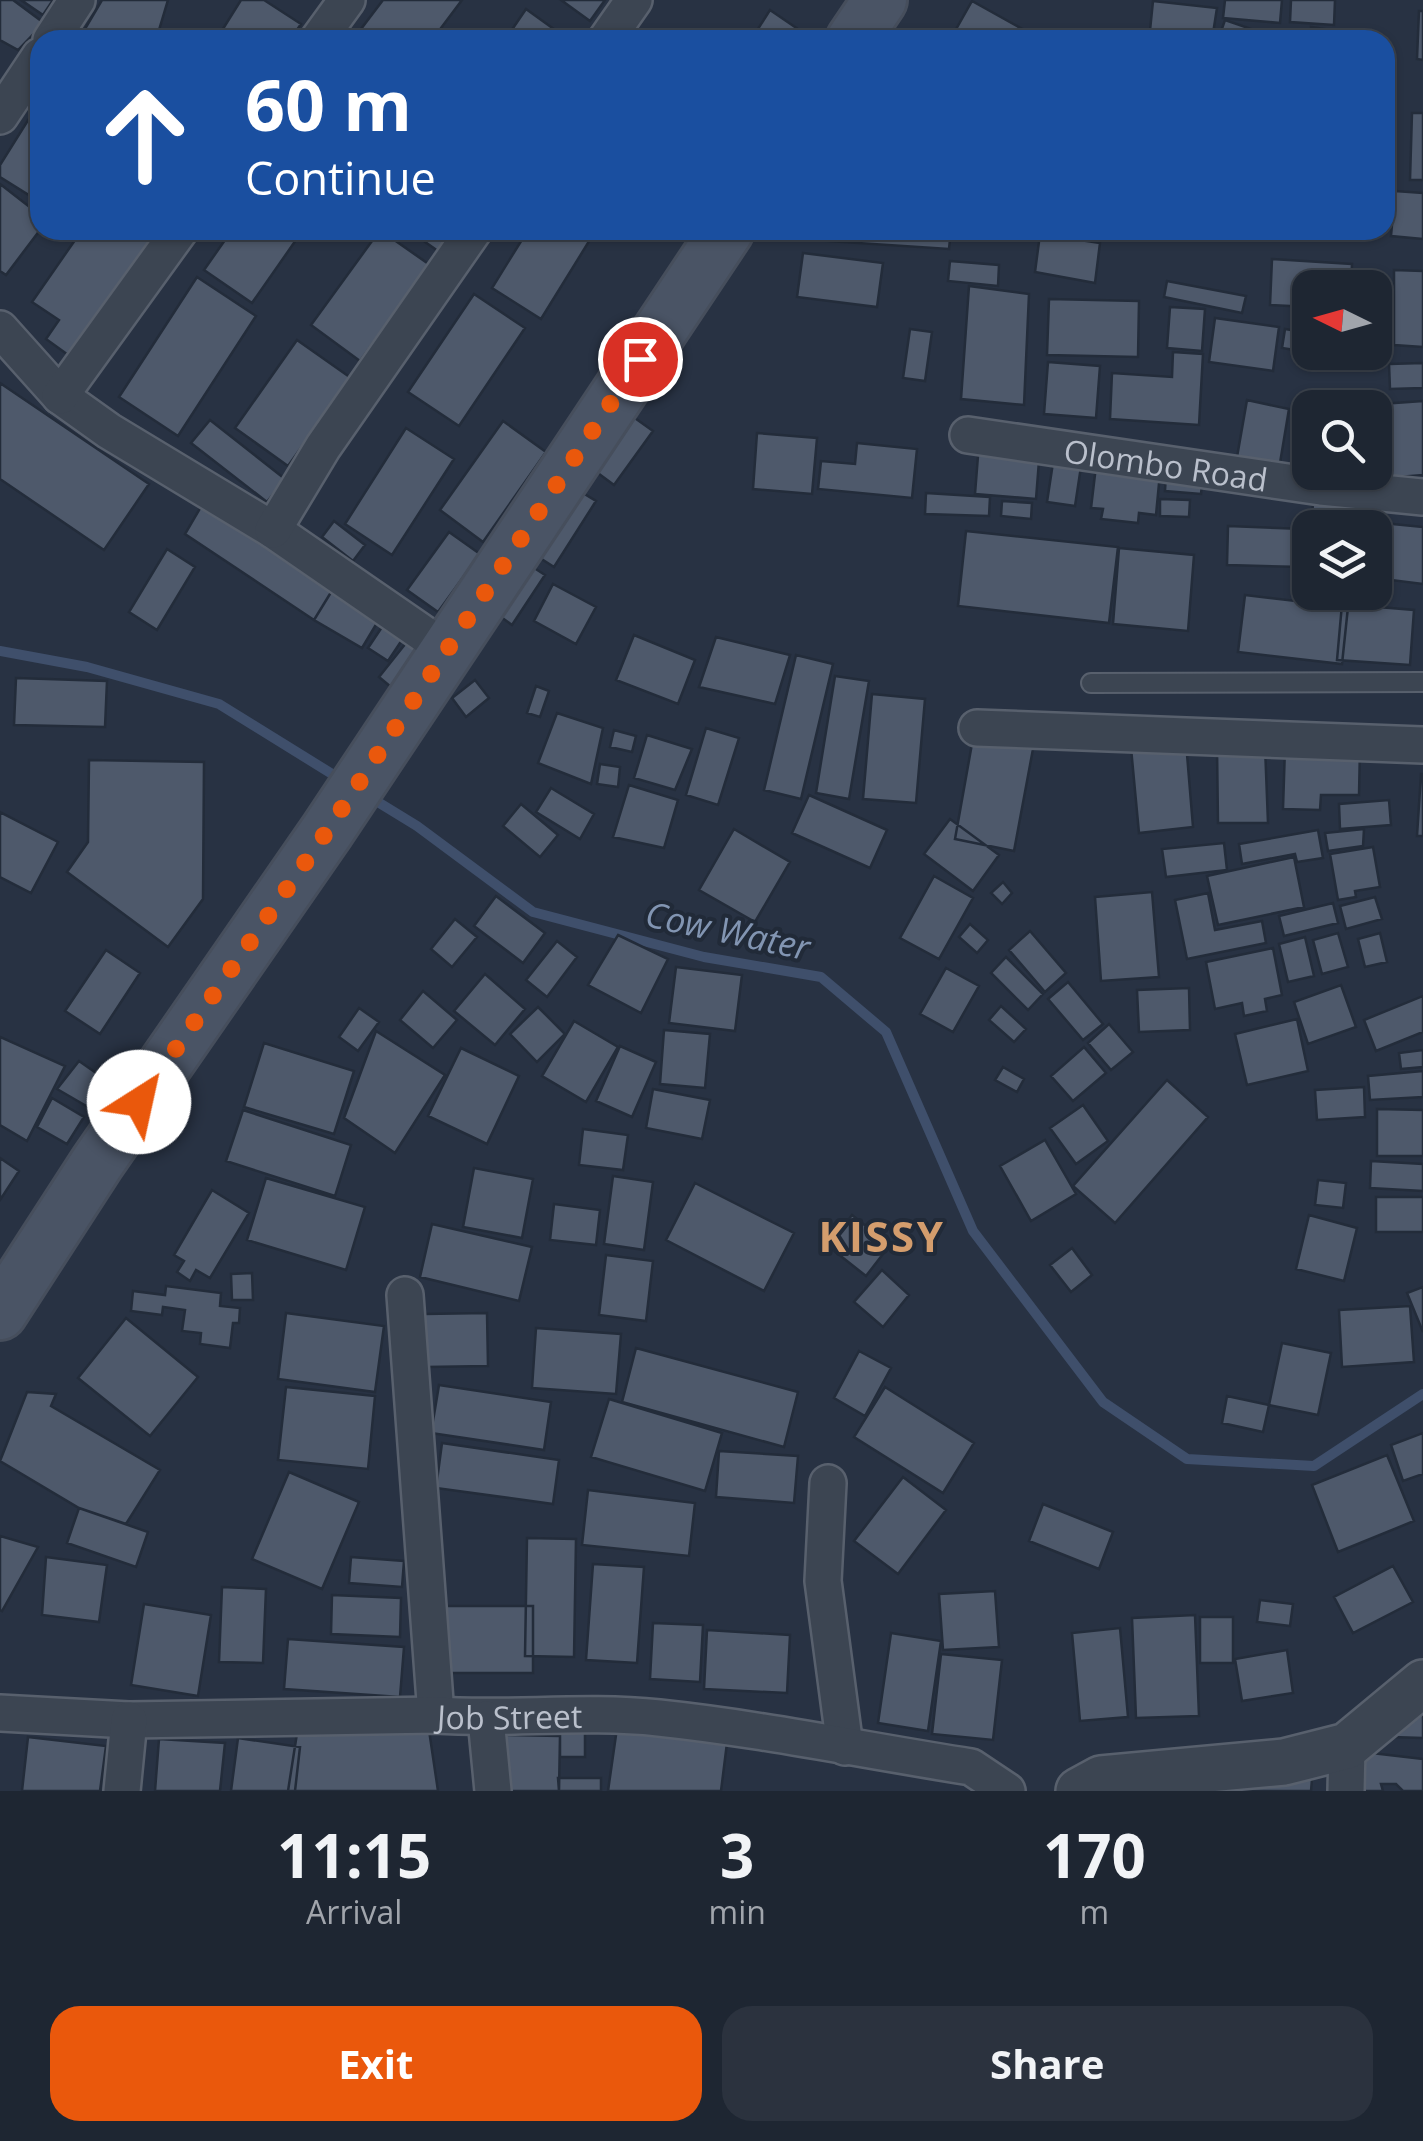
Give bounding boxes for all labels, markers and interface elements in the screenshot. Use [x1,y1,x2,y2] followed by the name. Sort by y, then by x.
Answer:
[245,56,412,152] text: 60 m
[80,70,210,200] icon: ahead
[245,147,436,208] text: Continue
[1292,270,1392,370] north arrow
[1292,270,1392,610] map controls
[598,317,683,402] pin
[613,332,668,387] icon: arrive
[1292,390,1392,490] button: search
[1061,428,1271,500] street label: Olombo Road
[1292,510,1392,610] button: layers
[642,890,816,971] water label: Cow Water
[87,1050,191,1154] position arrow
[819,1207,945,1264] district label: KISSY
[433,1693,582,1738] street label: Job Street
[277,1814,431,1896] text: 11:15
[720,1814,754,1896] text: 3
[1043,1814,1146,1896] text: 170
[306,1890,402,1933] text: Arrival
[709,1890,766,1933] text: min
[1080,1890,1109,1933] text: m
[50,2006,702,2121] button: Exit
[722,2006,1373,2121] button: Share

